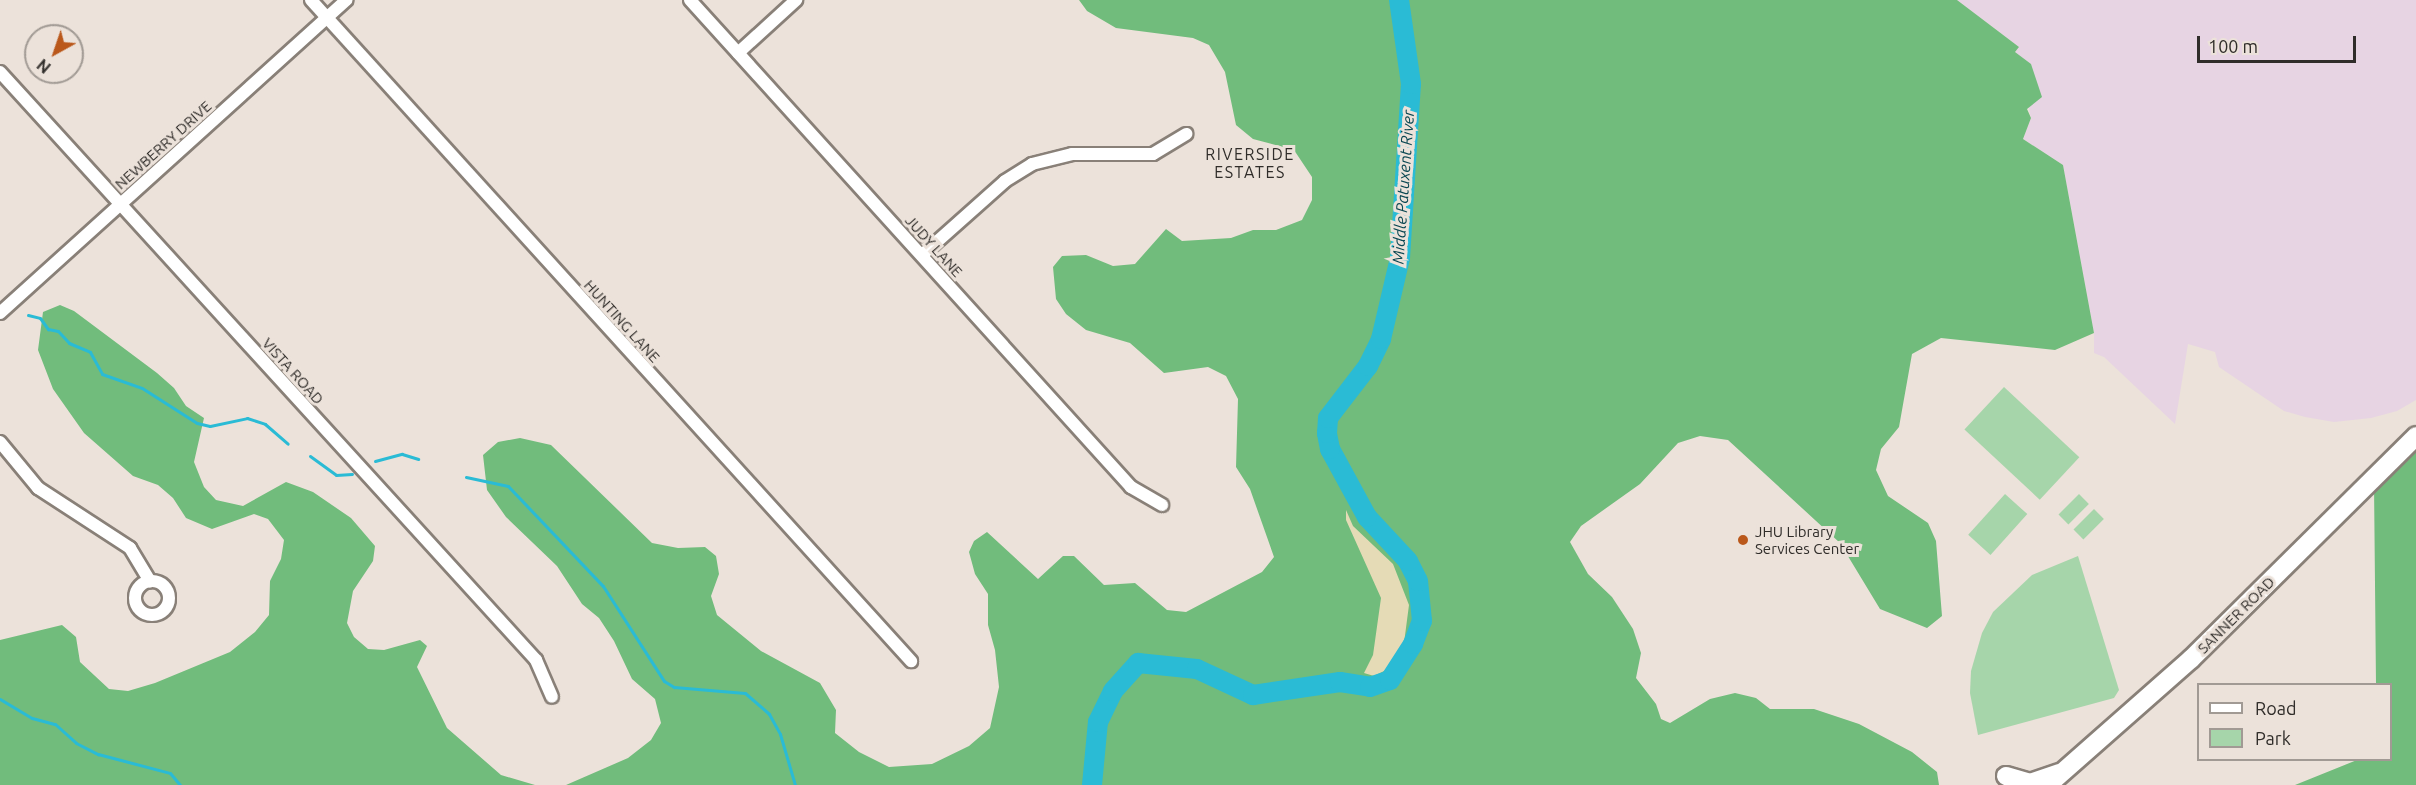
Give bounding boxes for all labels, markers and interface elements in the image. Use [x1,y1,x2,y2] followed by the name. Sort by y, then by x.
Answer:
[24,24,84,84] north arrow
[2200,24,2359,62] scale bar
[2208,36,2258,56] text: 100 m
[33,56,54,77] text: N
[111,97,215,193] street label: NEWBERRY DRIVE
[1388,109,1418,265] water label: Middle Patuxent River
[1205,144,1295,182] district label: RIVERSIDE ESTATES
[902,211,966,281] street label: JUDY LANE
[580,276,664,366] street label: HUNTING LANE
[259,334,327,408] street label: VISTA ROAD
[1755,522,1859,557] place label: JHU Library Services Center
[1736,533,1750,547] marker: JHU Library Services Center
[2194,573,2278,657] street label: SANNER ROAD
[2197,683,2392,761] legend
[2255,698,2297,718] text: Road
[2255,728,2291,748] text: Park

